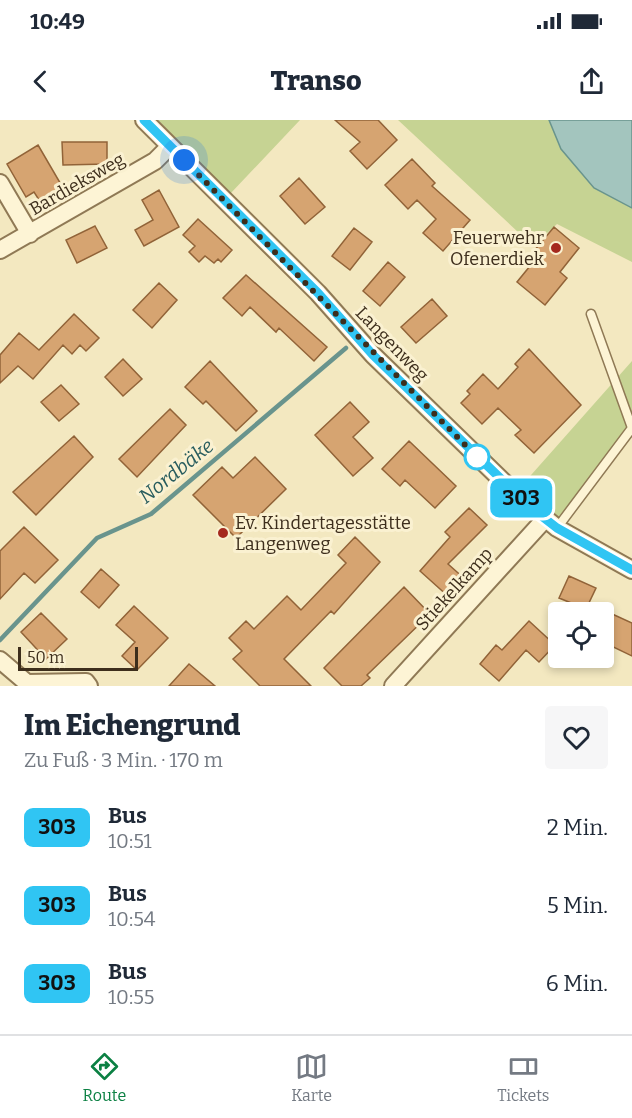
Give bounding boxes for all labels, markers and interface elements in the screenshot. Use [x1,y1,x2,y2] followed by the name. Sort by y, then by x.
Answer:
[30,8,85,35] text: 10:49
[24,65,57,98] icon: back
[270,65,362,97] text: Transo
[575,65,608,98] icon: share
[169,145,199,175] your location
[25,148,129,220] street label: Bardieksweg
[450,227,545,270] place label: Feuerwehr Ofenerdiek
[549,241,563,255] marker: Feuerwehr Ofenerdiek
[351,302,433,386] street label: Langenweg
[134,434,218,508] water label: Nordbäke
[464,444,490,470] unlabelled marker
[486,478,556,518] line badge: 303
[502,485,540,511] text: 303
[235,512,411,555] place label: Ev. Kindertagesstätte Langenweg
[216,526,230,540] marker: Ev. Kindertagesstätte Langenweg
[411,543,497,635] street label: Stiekelkamp
[548,602,614,668] map controls
[548,602,614,668] button: locate
[18,644,138,672] scale bar
[27,648,64,667] text: 50 m
[545,706,608,769] button: heart
[24,709,240,742] text: Im Eichengrund
[24,748,223,772] text: Zu Fuß · 3 Min. · 170 m
[108,802,147,829] text: Bus
[38,814,76,840] text: 303
[547,814,608,841] text: 2 Min.
[108,829,152,853] text: 10:51
[108,880,147,907] text: Bus
[38,892,76,918] text: 303
[547,892,608,919] text: 5 Min.
[108,907,156,931] text: 10:54
[108,958,147,985] text: Bus
[38,970,76,996] text: 303
[546,970,608,997] text: 6 Min.
[108,985,155,1009] text: 10:55
[83,1050,126,1105] tab: Route
[291,1050,332,1105] tab: Karte
[497,1050,549,1105] tab: Tickets

